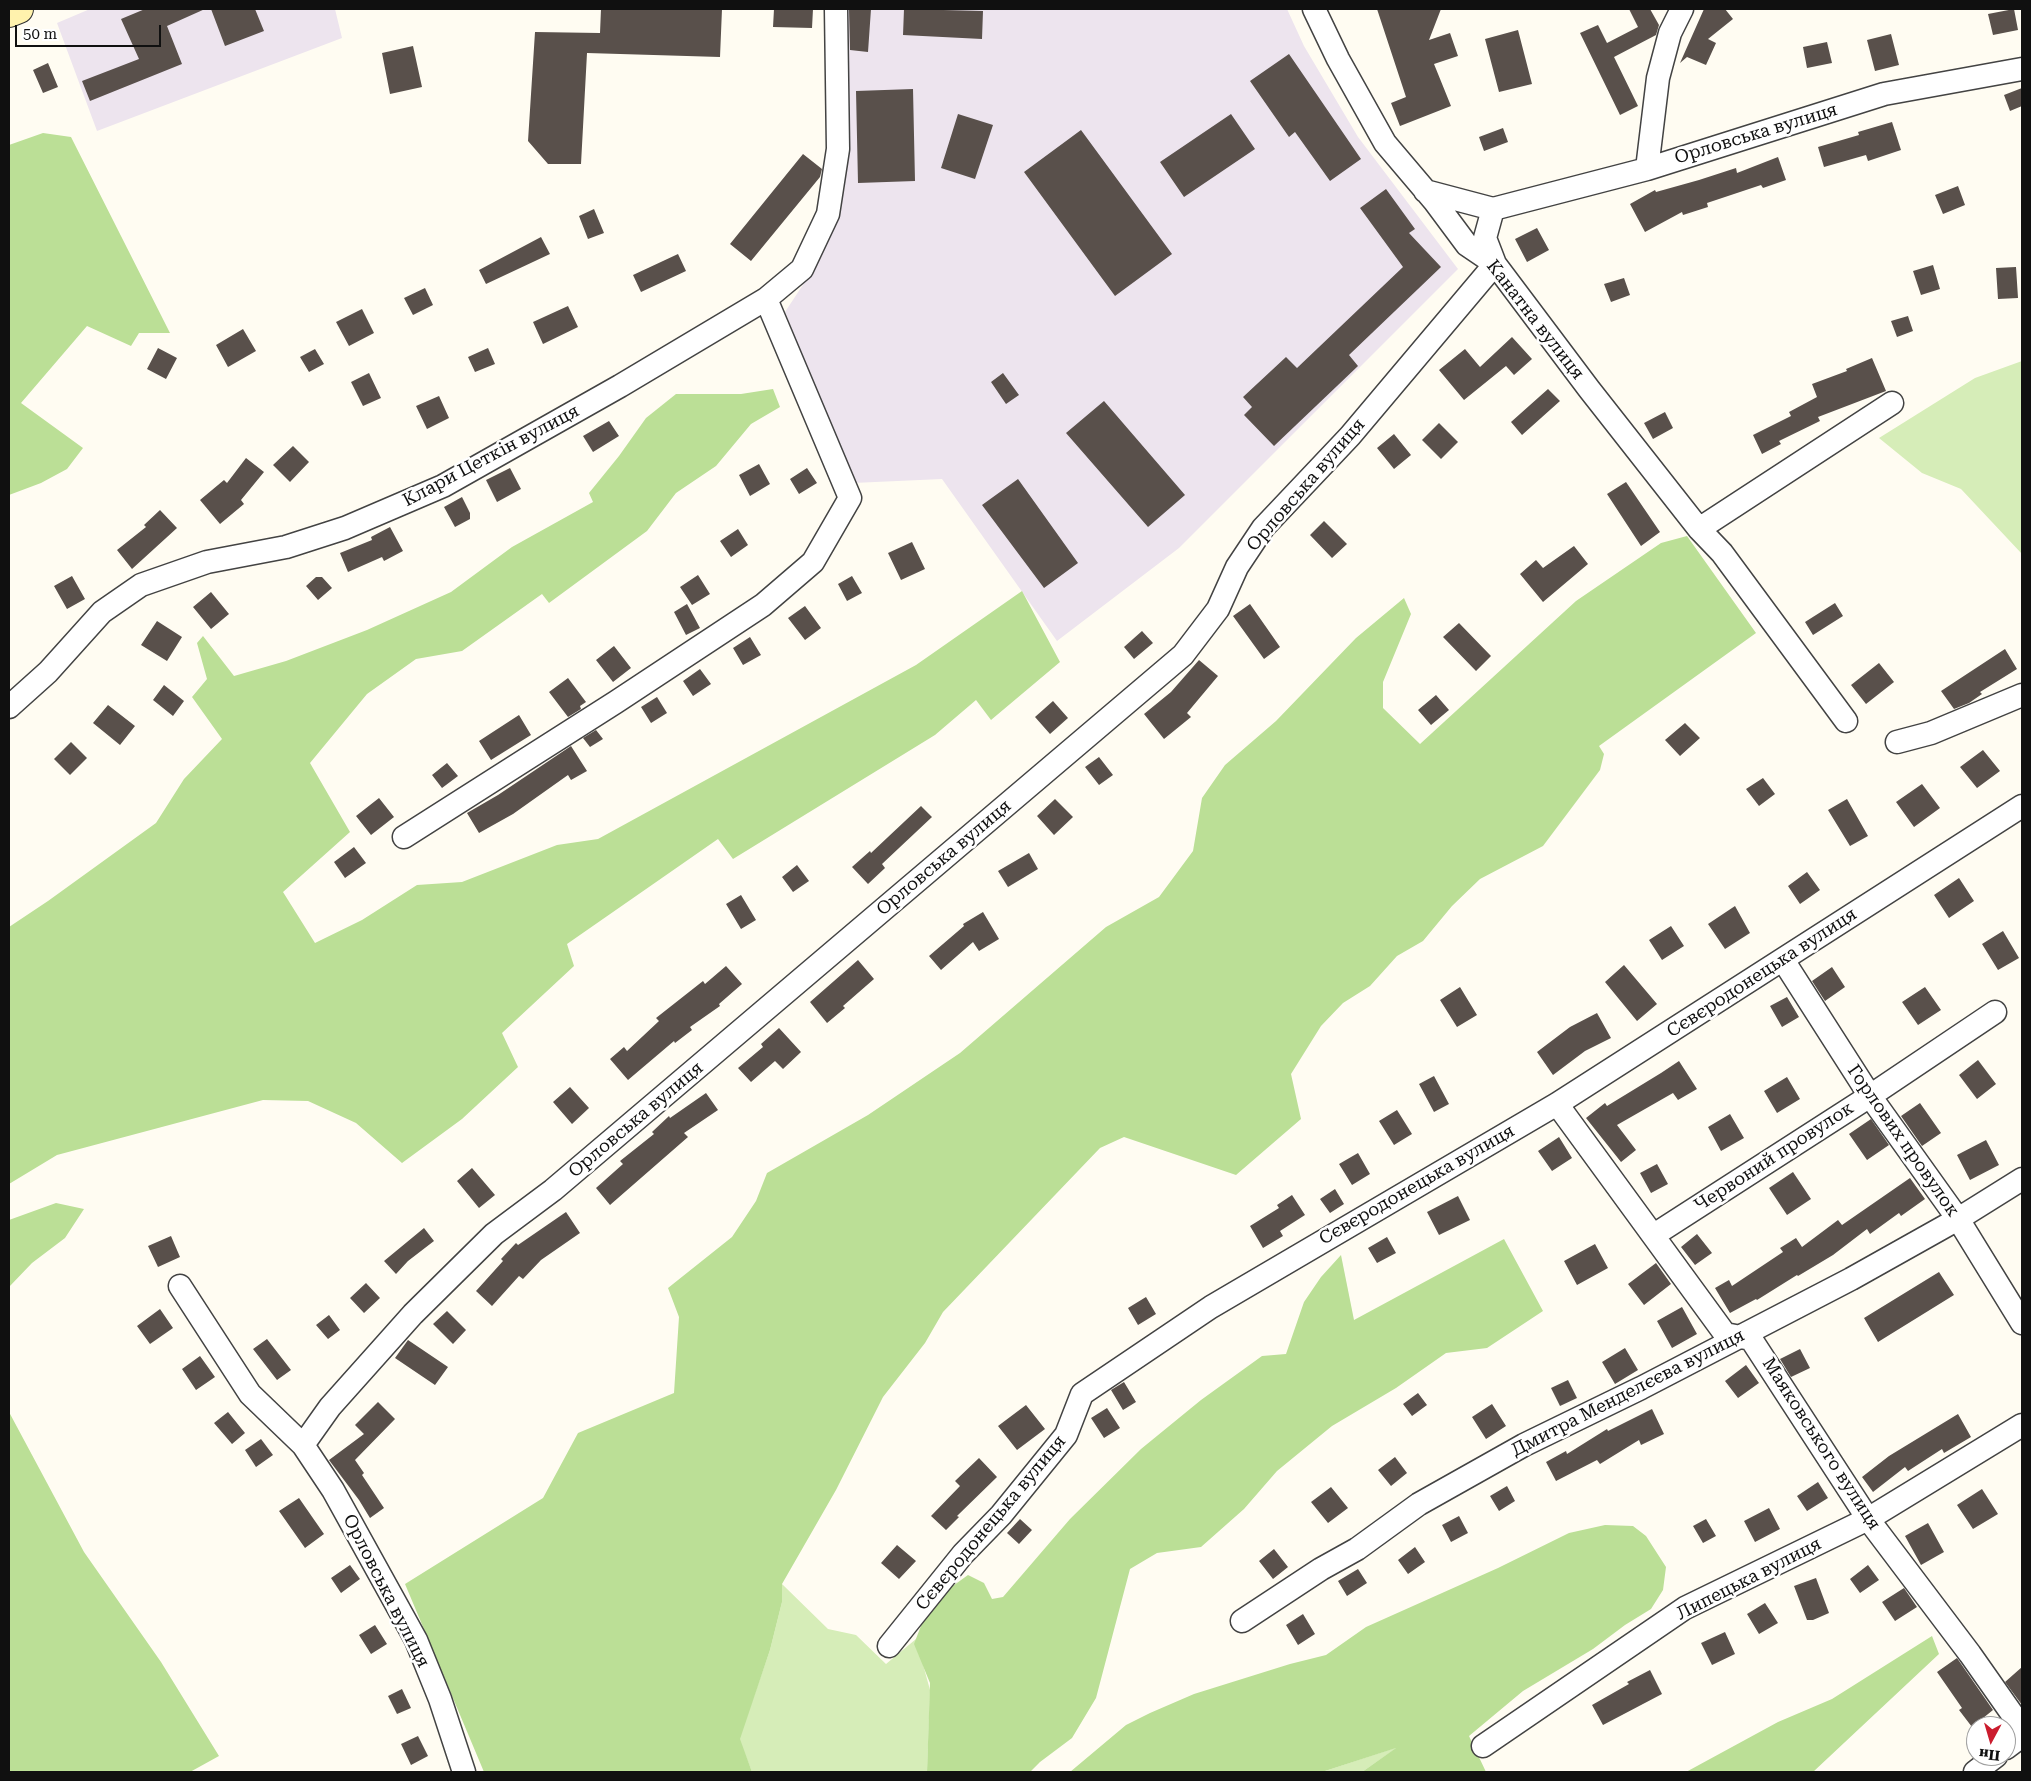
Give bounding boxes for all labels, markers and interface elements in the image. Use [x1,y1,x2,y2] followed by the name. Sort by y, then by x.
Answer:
[18,15,164,47] scale bar
[23,25,57,43] text: 50 m
[1672,99,1840,169] street label: Орловська вулиця
[1482,256,1588,384] street label: Канатна вулиця
[399,400,583,512] street label: Клари Цеткін вулиця
[1242,414,1370,556] street label: Орловська вулиця
[872,795,1016,921] street label: Орловська вулиця
[1663,903,1861,1043] street label: Сєвєродонецька вулиця
[564,1057,708,1183] street label: Орловська вулиця
[1842,1061,1964,1221] street label: Горлових провулок
[1690,1097,1858,1217] street label: Червоний провулок
[1315,1120,1519,1250] street label: Сєвєродонецька вулиця
[1508,1325,1748,1461] street label: Дмитра Менделєєва вулиця
[1757,1354,1885,1534] street label: Маяковського вулиця
[911,1431,1071,1615] street label: Сєвєродонецька вулиця
[338,1511,434,1671] street label: Орловська вулиця
[1673,1533,1825,1625] street label: Липецька вулиця
[1966,1716,2016,1766] north arrow
[1978,1746,2001,1764] text: Пн

